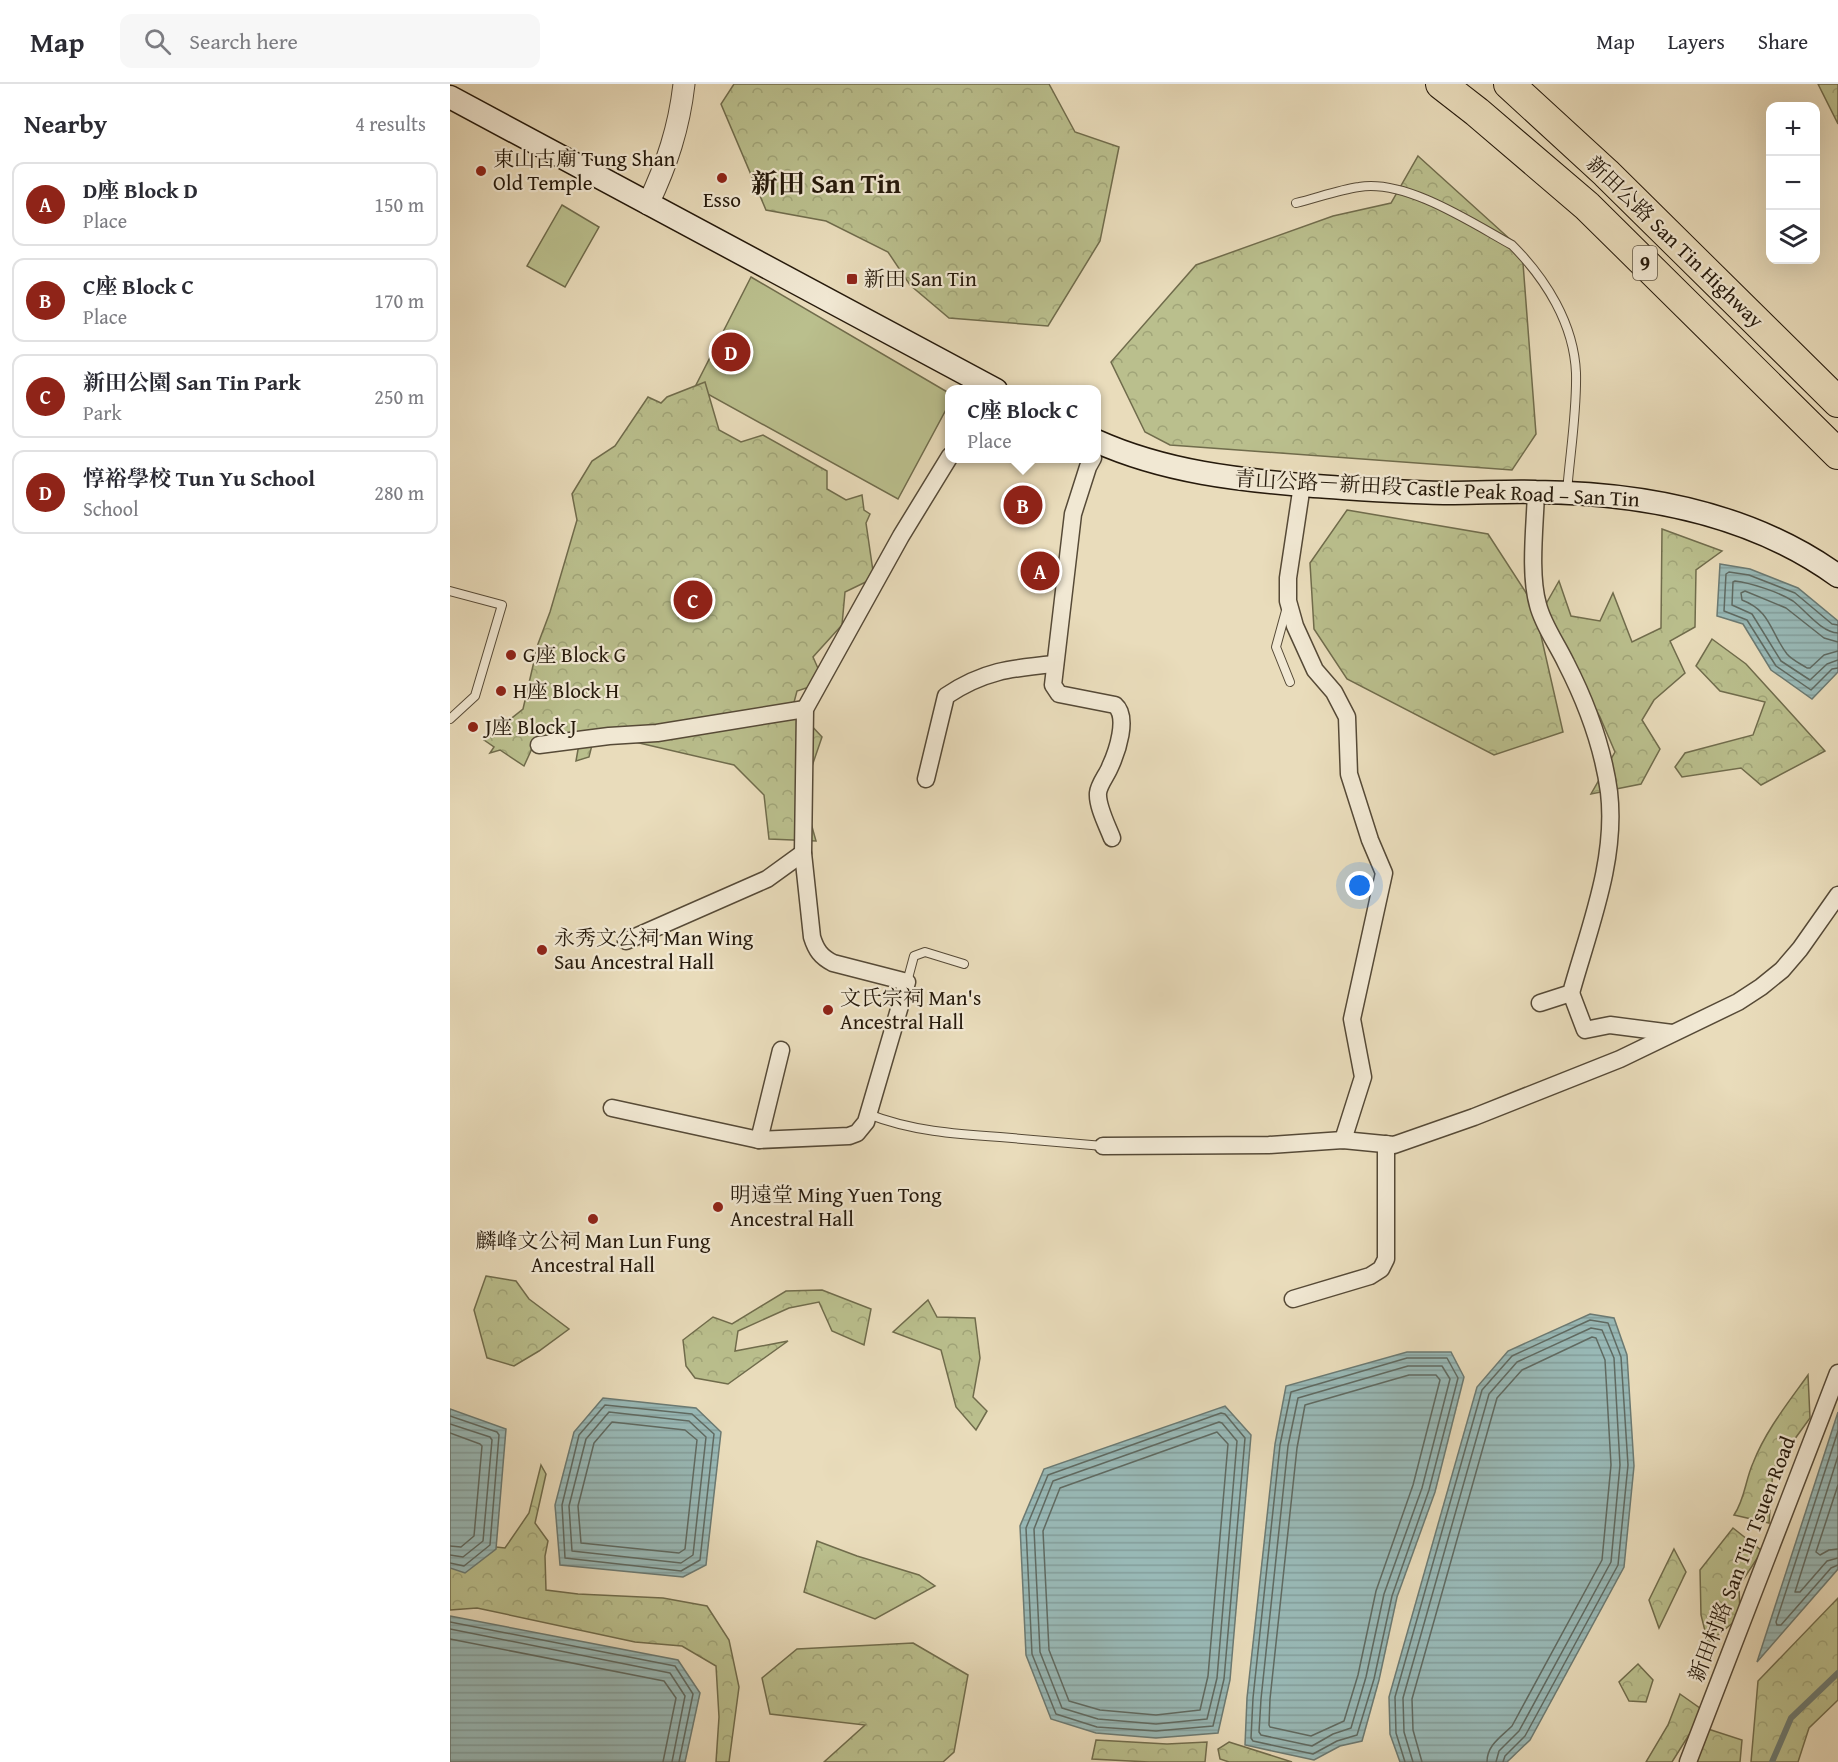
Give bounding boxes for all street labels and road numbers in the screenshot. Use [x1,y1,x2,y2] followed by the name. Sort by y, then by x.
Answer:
[1580,148,1772,335] street label: 新田公路 San Tin Highway
[1633,246,1657,280] road number: 9
[1234,462,1641,515] street label: 青山公路－新田段 Castle Peak Road – San Tin
[1680,1431,1803,1686] street label: 新田村路 San Tin Tsuen Road

